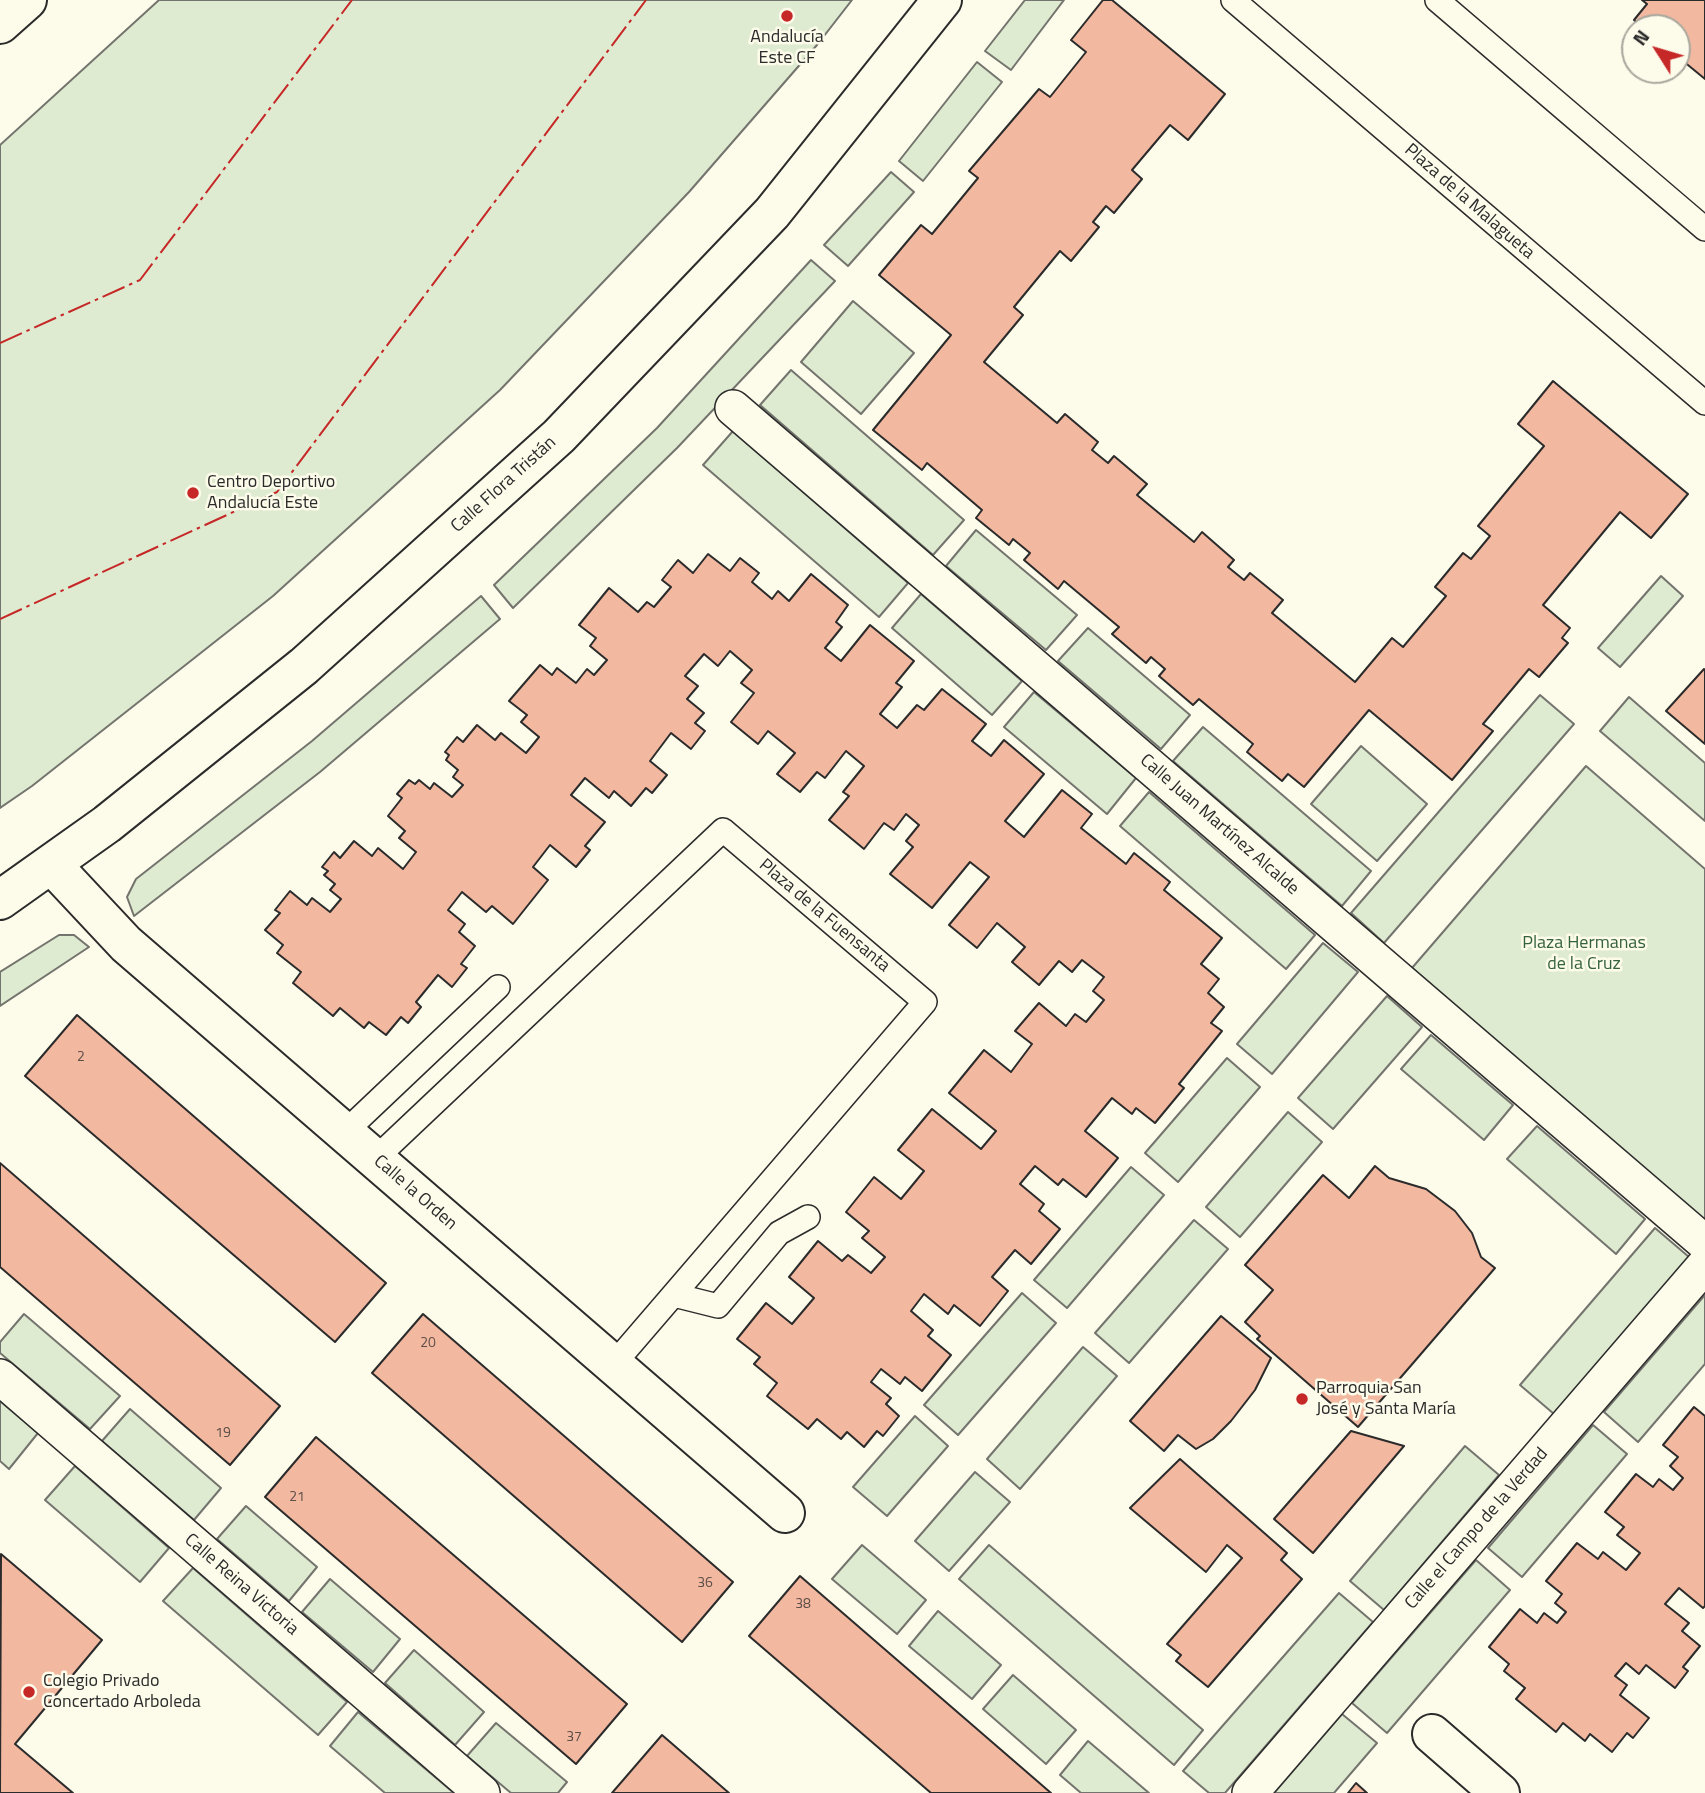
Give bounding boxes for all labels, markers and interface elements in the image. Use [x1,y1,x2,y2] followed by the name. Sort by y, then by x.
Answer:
[779,8,795,24] marker: Andalucía Este CF
[1621,14,1691,84] north arrow
[1625,23,1656,51] text: N
[750,27,824,70] place label: Andalucía Este CF
[1400,140,1538,264] street label: Plaza de la Malagueta
[447,432,561,538] street label: Calle Flora Tristán
[207,472,335,514] place label: Centro Deportivo Andalucía Este
[185,485,201,501] marker: Centro Deportivo Andalucía Este
[1135,750,1303,900] street label: Calle Juan Martínez Alcalde
[754,855,894,977] street label: Plaza de la Fuensanta
[1522,933,1646,976] park label: Plaza Hermanas de la Cruz
[77,1050,85,1066] house number: 2
[369,1151,461,1235] street label: Calle la Orden
[420,1336,436,1352] house number: 20
[1316,1378,1456,1420] place label: Parroquia San José y Santa María
[1294,1391,1310,1407] marker: Parroquia San José y Santa María
[215,1426,231,1442] house number: 19
[1401,1444,1553,1614] street label: Calle el Campo de la Verdad
[289,1490,305,1506] house number: 21
[180,1530,302,1640] street label: Calle Reina Victoria
[697,1576,713,1592] house number: 36
[795,1597,811,1613] house number: 38
[43,1671,201,1714] place label: Colegio Privado Concertado Arboleda
[21,1684,37,1700] marker: Colegio Privado Concertado Arboleda
[566,1730,582,1746] house number: 37

